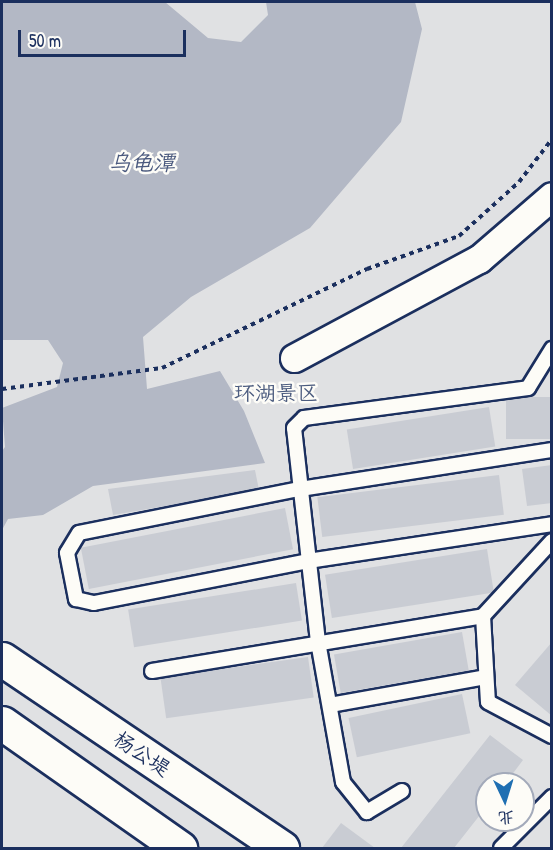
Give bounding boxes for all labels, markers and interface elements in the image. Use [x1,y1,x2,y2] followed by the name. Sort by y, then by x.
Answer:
[21,18,189,56] scale bar
[29,28,61,53] text: 50 m
[109,150,175,176] water label: 乌龟潭
[234,380,318,406] park label: 环湖景区
[109,726,175,782] street label: 杨公堤
[475,772,535,832] north arrow
[497,806,515,829] text: 北

